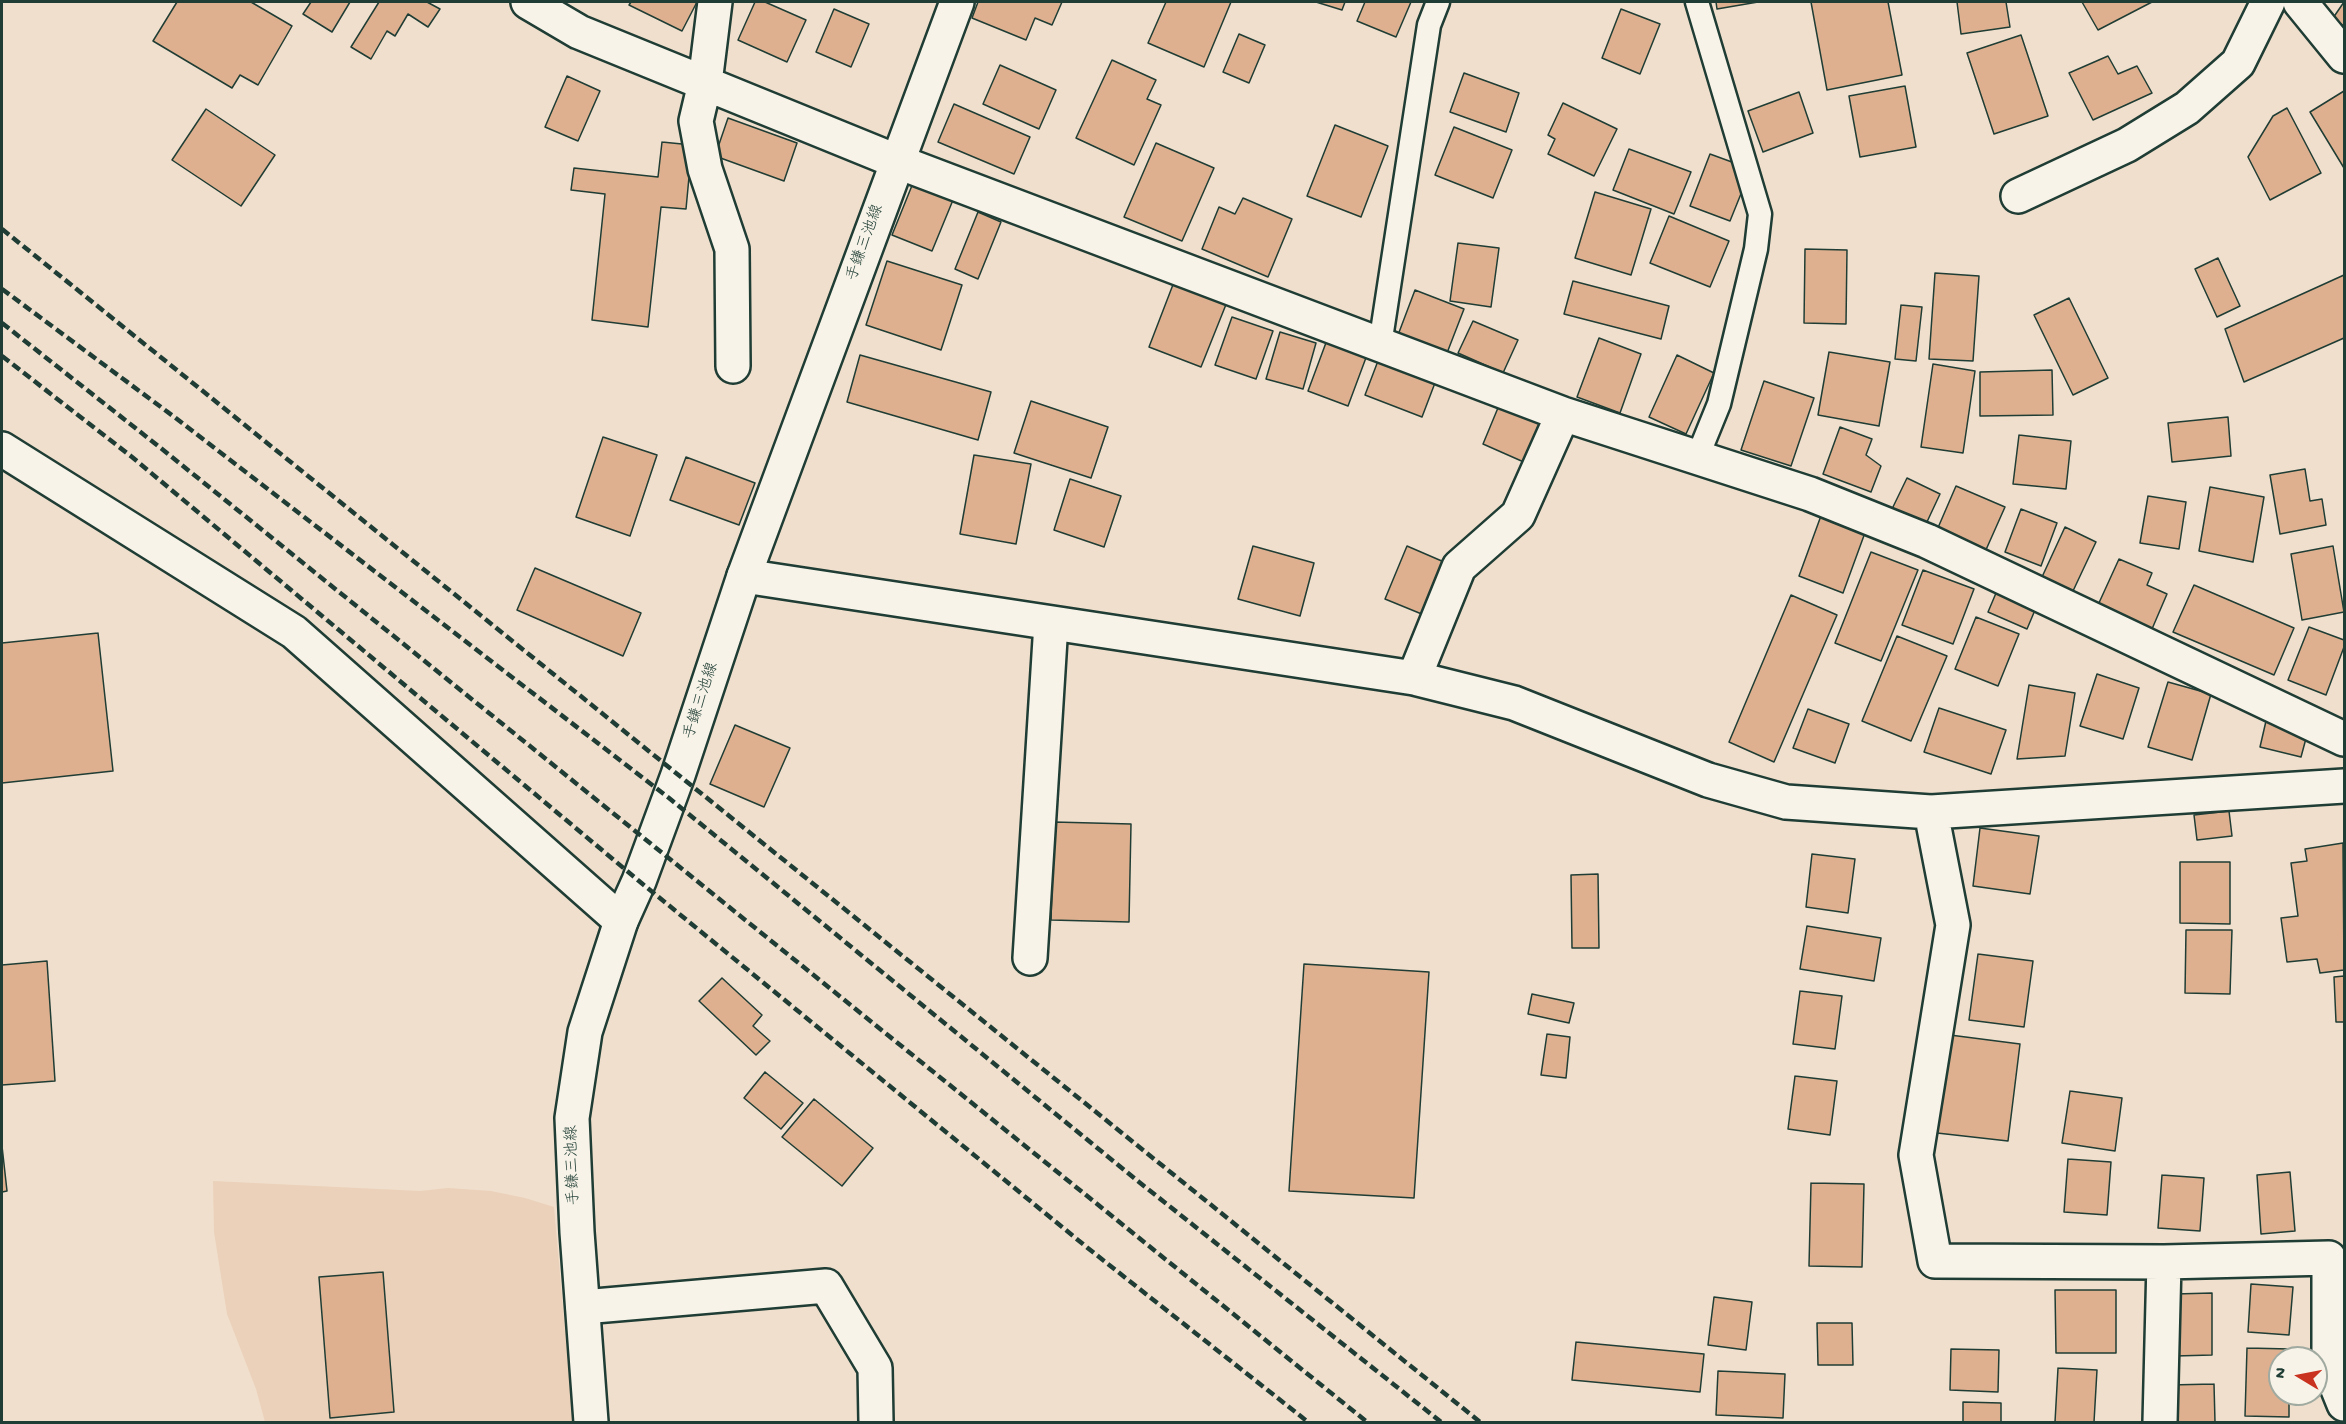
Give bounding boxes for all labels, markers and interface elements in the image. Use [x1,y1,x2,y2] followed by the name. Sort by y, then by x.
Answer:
[843,202,889,284] street label: 手鎌三池線
[681,660,723,742] street label: 手鎌三池線
[563,1125,585,1205] street label: 手鎌三池線
[2268,1346,2328,1406] north arrow
[2271,1366,2292,1380] text: N

